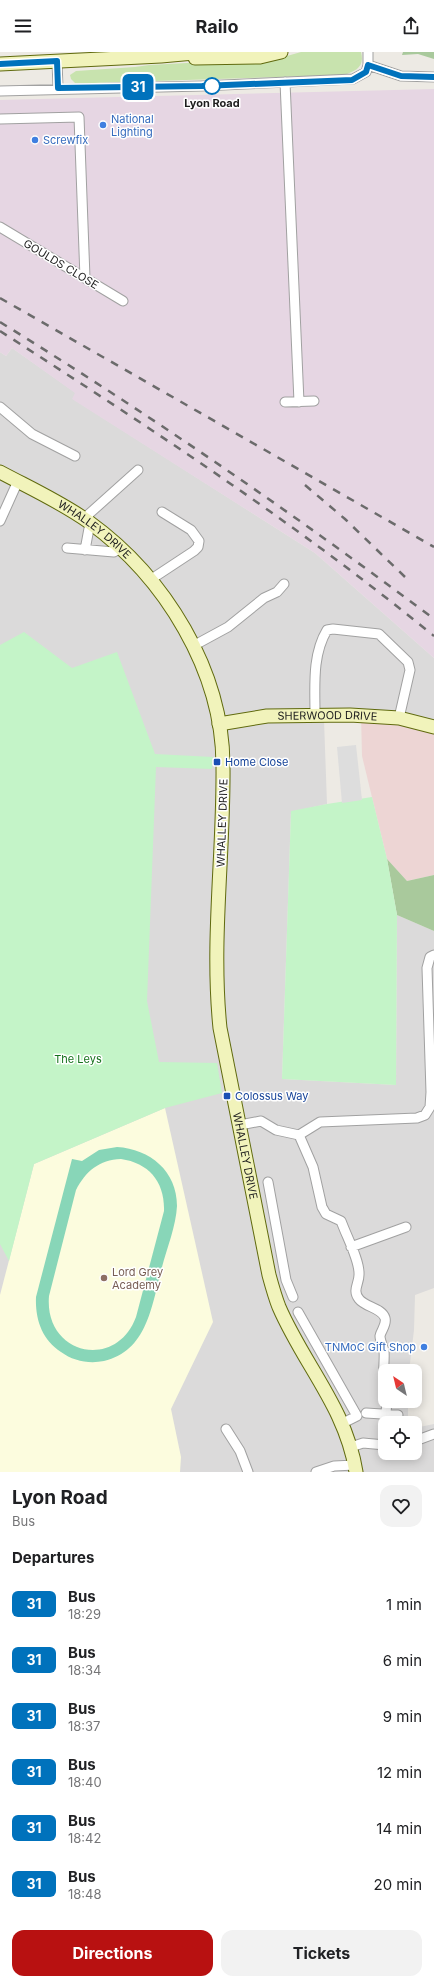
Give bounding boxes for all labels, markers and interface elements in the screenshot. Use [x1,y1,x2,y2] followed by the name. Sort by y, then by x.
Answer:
[12,15,34,37] icon: menu
[400,15,422,37] icon: share
[196,16,238,37] text: Railo
[120,74,156,100] line badge: 31
[203,77,221,95] marker: Lyon Road
[130,78,146,95] text: 31
[184,96,240,110] place label: Lyon Road
[111,112,154,139] place label: National Lighting
[98,120,108,130] marker: National Lighting
[43,133,88,147] place label: Screwfix
[30,135,40,145] marker: Screwfix
[21,236,101,292] street label: GOULDS CLOSE
[56,497,134,561] street label: WHALLEY DRIVE
[277,708,378,724] street label: SHERWOOD DRIVE
[225,755,288,769] place label: Home Close
[212,757,222,767] marker: Home Close
[213,779,231,867] street label: WHALLEY DRIVE
[54,1052,102,1066] park label: The Leys
[235,1089,308,1103] place label: Colossus Way
[222,1091,232,1101] marker: Colossus Way
[230,1111,261,1201] street label: WHALLEY DRIVE
[112,1265,163,1292] place label: Lord Grey Academy
[99,1273,109,1283] marker: Lord Grey Academy
[325,1340,416,1354] place label: TNMoC Gift Shop
[419,1342,429,1352] marker: TNMoC Gift Shop
[378,1364,422,1408] north arrow
[378,1364,422,1460] map controls
[378,1416,422,1460] button: locate
[380,1485,422,1527] button: heart
[12,1486,108,1509] text: Lyon Road
[12,1513,35,1529] text: Bus
[12,1548,94,1567] text: Departures
[68,1587,96,1606] text: Bus
[26,1595,42,1612] text: 31
[386,1595,422,1614] text: 1 min
[68,1606,101,1622] text: 18:29
[68,1643,96,1662] text: Bus
[26,1651,42,1668] text: 31
[383,1651,422,1670] text: 6 min
[68,1662,102,1678] text: 18:34
[68,1699,96,1718] text: Bus
[26,1707,42,1724] text: 31
[383,1707,422,1726] text: 9 min
[68,1718,100,1734] text: 18:37
[68,1755,96,1774] text: Bus
[26,1763,42,1780] text: 31
[377,1763,422,1782] text: 12 min
[68,1774,102,1790] text: 18:40
[68,1811,96,1830] text: Bus
[26,1819,42,1836] text: 31
[376,1819,422,1838] text: 14 min
[68,1830,101,1846] text: 18:42
[68,1867,96,1886] text: Bus
[26,1875,42,1892] text: 31
[374,1875,422,1894] text: 20 min
[68,1886,102,1902] text: 18:48
[12,1930,213,1976] button: Directions
[221,1930,422,1976] button: Tickets

